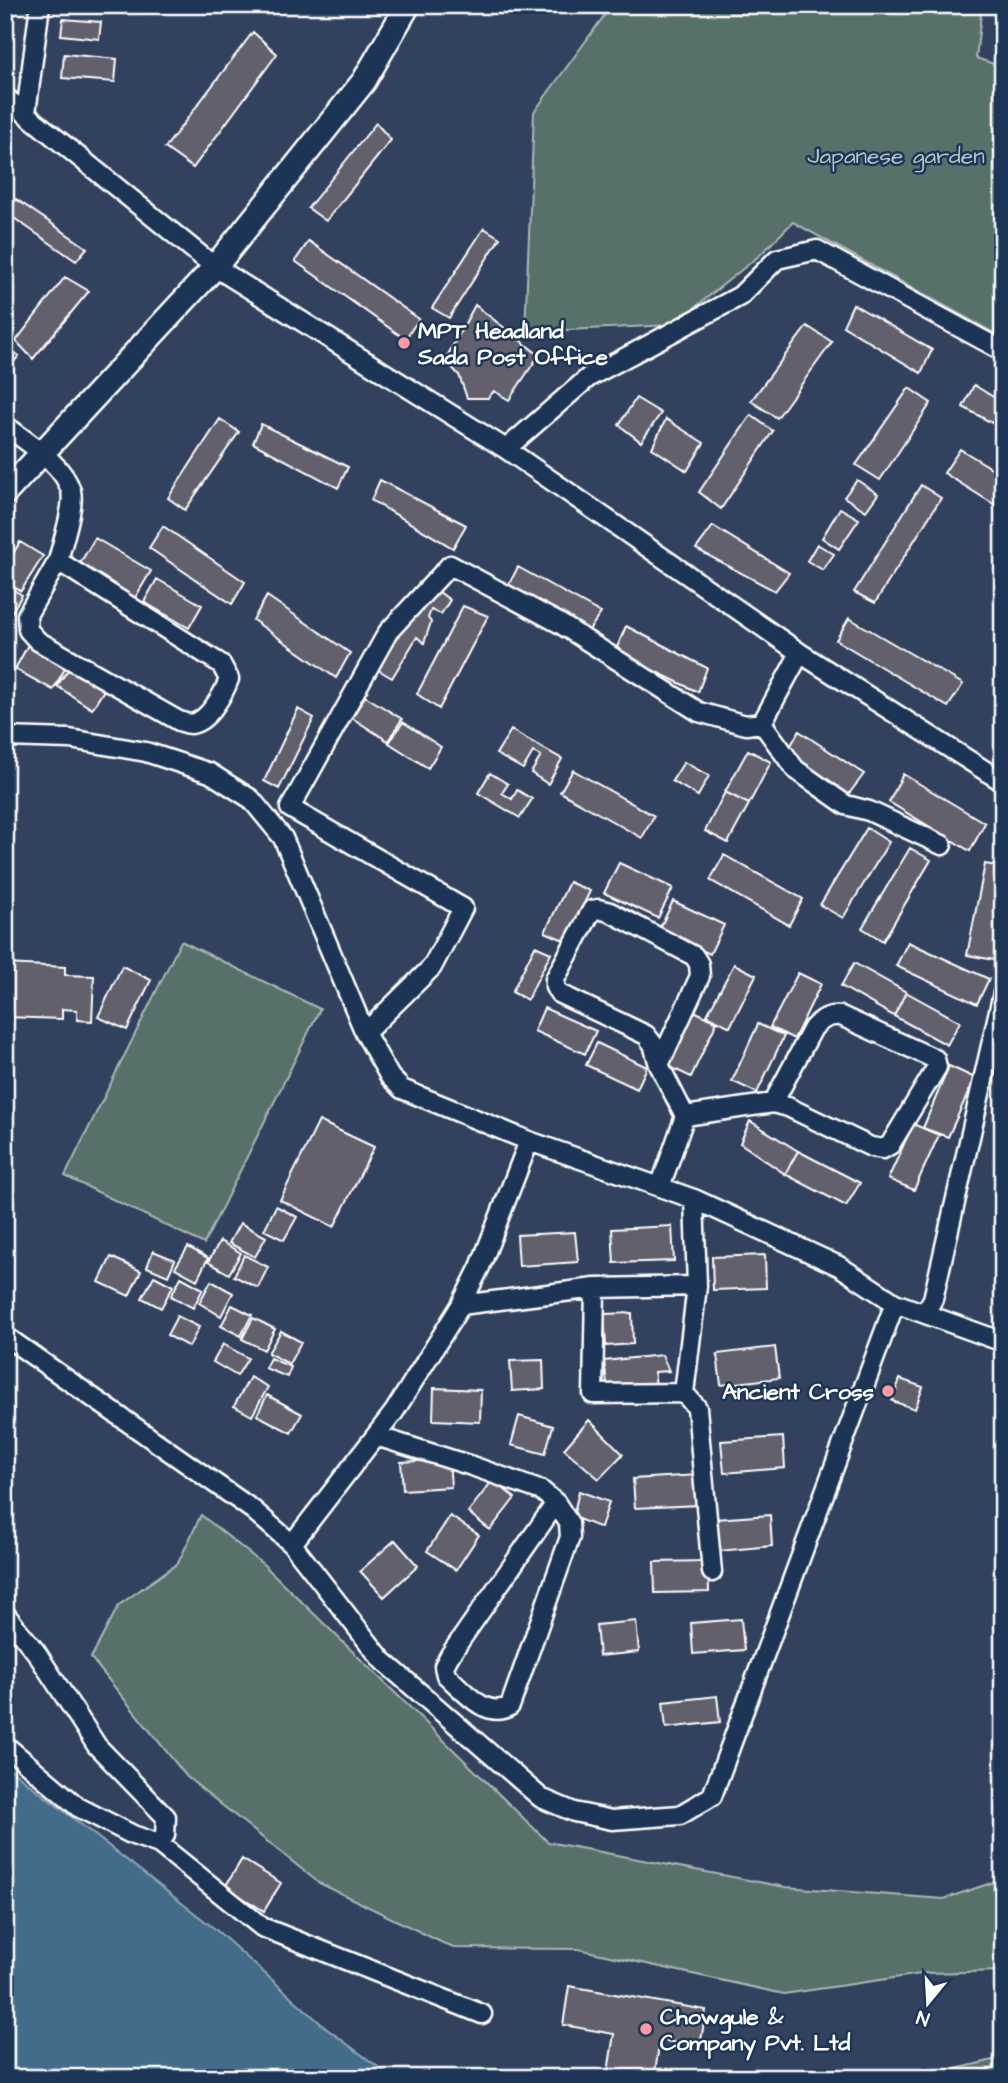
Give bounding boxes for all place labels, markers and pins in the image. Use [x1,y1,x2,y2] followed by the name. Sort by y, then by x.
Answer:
[417,315,609,373] place label: MPT Headland Sada Post Office
[396,335,412,351] marker: MPT Headland Sada Post Office
[722,1376,874,1408] place label: Ancient Cross
[880,1383,896,1399] marker: Ancient Cross
[660,2001,851,2061] place label: Chowgule & Company Pvt. Ltd
[638,2021,654,2037] marker: Chowgule & Company Pvt. Ltd

